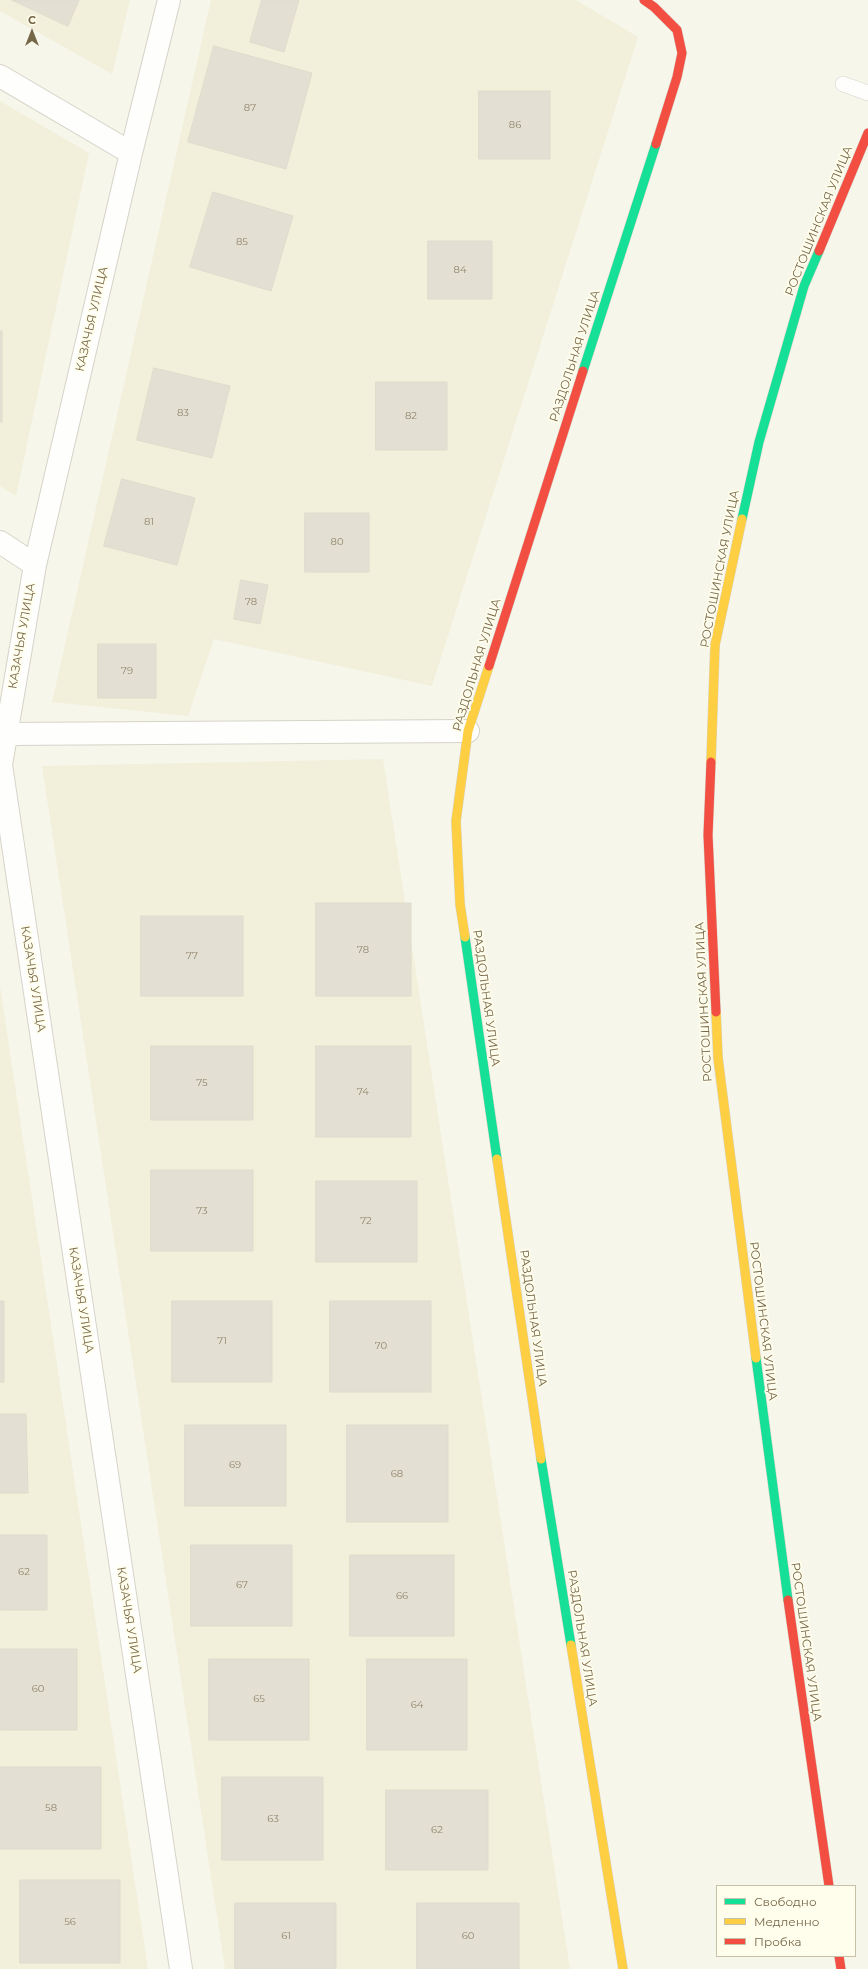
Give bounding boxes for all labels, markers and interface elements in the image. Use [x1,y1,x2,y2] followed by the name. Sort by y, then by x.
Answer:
[12,12,52,52] north arrow
[28,13,36,27] text: С
[244,102,256,114] house number: 87
[509,119,521,131] house number: 86
[782,144,856,298] street label: РОСТОШИНСКАЯ УЛИЦА
[236,236,248,248] house number: 85
[454,264,466,276] house number: 84
[73,265,111,373] street label: КАЗАЧЬЯ УЛИЦА
[547,288,603,424] street label: РАЗДОЛЬНАЯ УЛИЦА
[177,407,189,419] house number: 83
[405,410,417,422] house number: 82
[698,489,742,649] street label: РОСТОШИНСКАЯ УЛИЦА
[144,516,154,528] house number: 81
[331,536,343,548] house number: 80
[6,582,38,690] street label: КАЗАЧЬЯ УЛИЦА
[245,596,257,608] house number: 78
[450,597,504,733] street label: РАЗДОЛЬНАЯ УЛИЦА
[121,665,133,677] house number: 79
[693,922,715,1082] street label: РОСТОШИНСКАЯ УЛИЦА
[17,925,49,1033] street label: КАЗАЧЬЯ УЛИЦА
[469,929,503,1067] street label: РАЗДОЛЬНАЯ УЛИЦА
[357,944,369,956] house number: 78
[186,950,198,962] house number: 77
[196,1077,208,1089] house number: 75
[357,1086,369,1098] house number: 74
[196,1205,208,1217] house number: 73
[360,1215,372,1227] house number: 72
[746,1241,780,1401] street label: РОСТОШИНСКАЯ УЛИЦА
[65,1246,97,1354] street label: КАЗАЧЬЯ УЛИЦА
[516,1249,550,1387] street label: РАЗДОЛЬНАЯ УЛИЦА
[217,1335,227,1347] house number: 71
[375,1340,387,1352] house number: 70
[229,1459,241,1471] house number: 69
[391,1468,403,1480] house number: 68
[788,1562,824,1722] street label: РОСТОШИНСКАЯ УЛИЦА
[18,1566,30,1578] house number: 62
[113,1566,145,1674] street label: КАЗАЧЬЯ УЛИЦА
[564,1569,600,1707] street label: РАЗДОЛЬНАЯ УЛИЦА
[236,1579,248,1591] house number: 67
[396,1590,408,1602] house number: 66
[32,1683,44,1695] house number: 60
[253,1693,265,1705] house number: 65
[411,1699,423,1711] house number: 64
[45,1802,57,1814] house number: 58
[267,1813,279,1825] house number: 63
[431,1824,443,1836] house number: 62
[716,1885,856,1957] legend
[754,1894,817,1909] text: Свободно
[754,1914,819,1929] text: Медленно
[64,1916,76,1928] house number: 56
[281,1930,291,1942] house number: 61
[462,1930,474,1942] house number: 60
[754,1934,802,1949] text: Пробка

